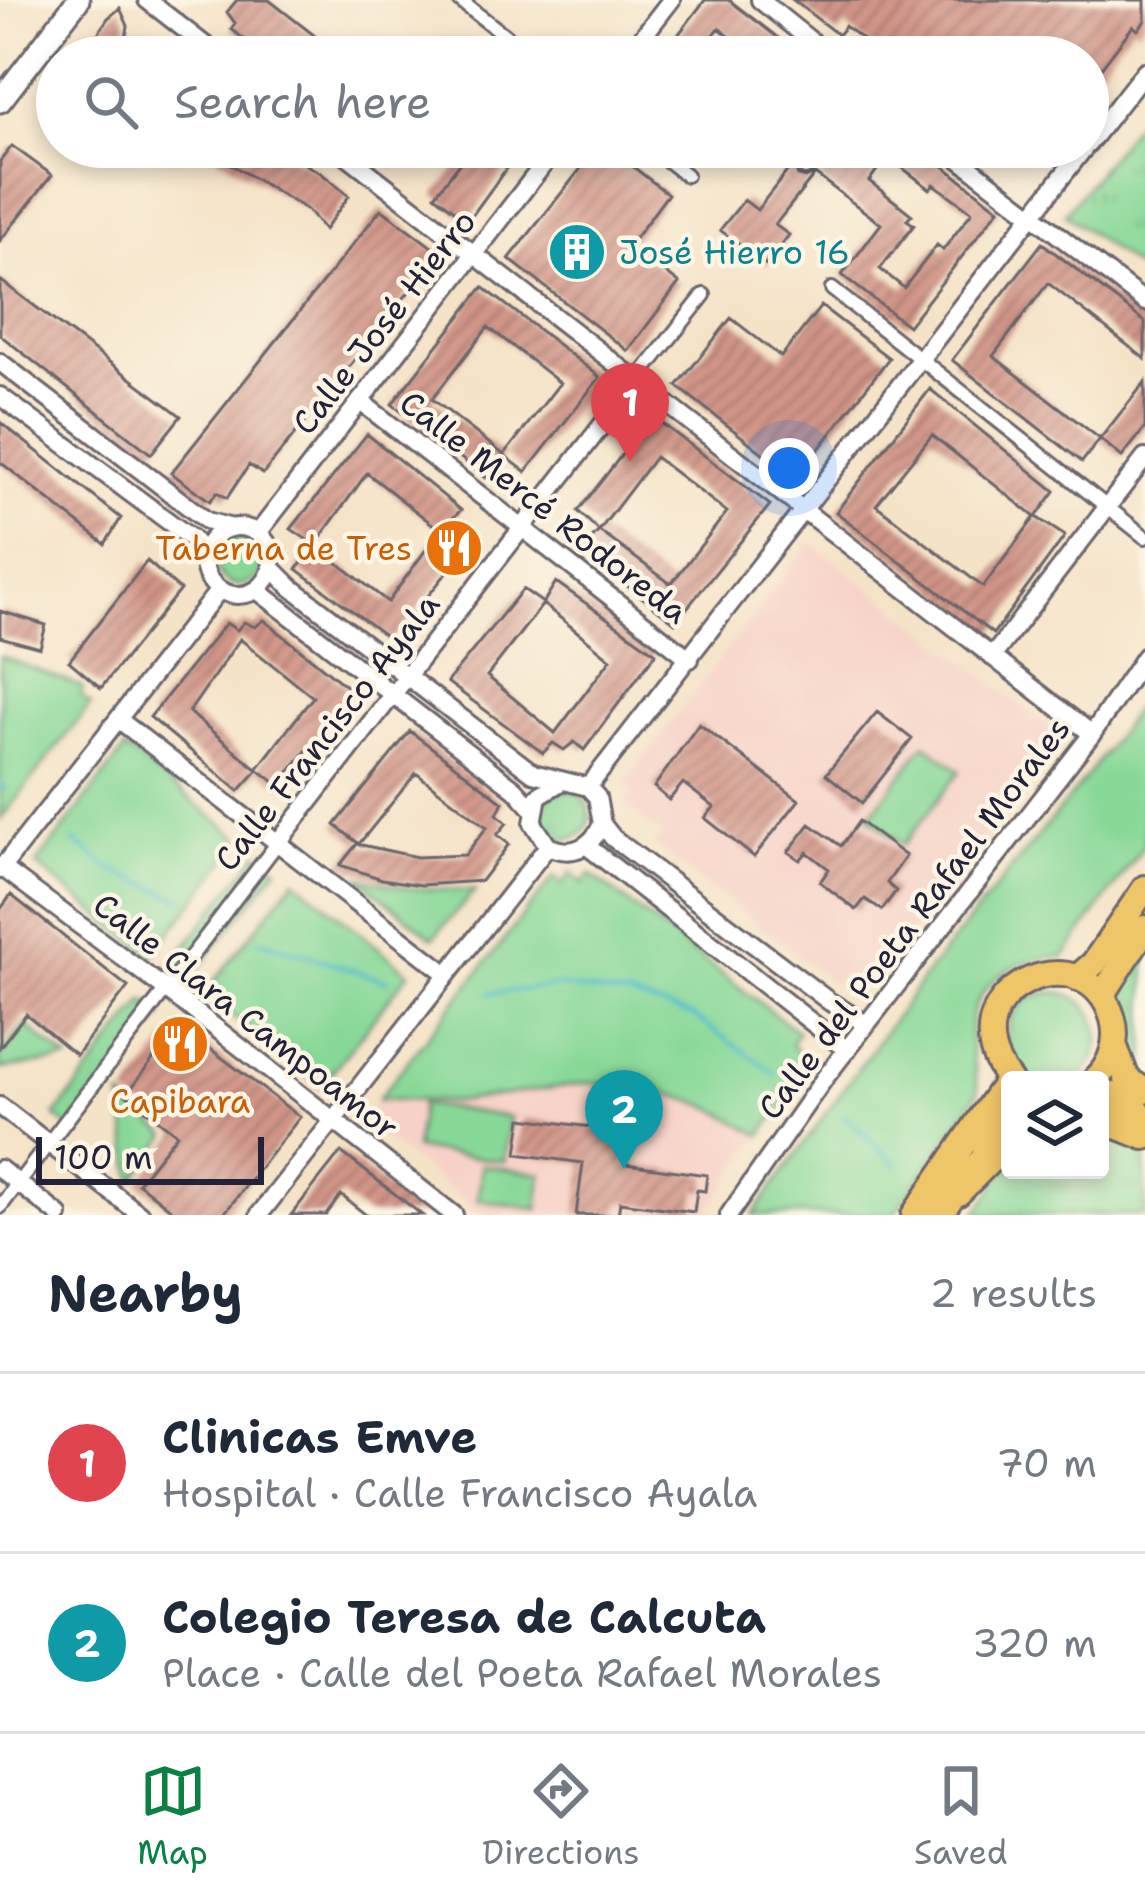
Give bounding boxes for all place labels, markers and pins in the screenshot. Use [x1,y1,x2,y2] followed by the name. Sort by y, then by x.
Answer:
[546,221,608,283] building icon: José Hierro 16
[619,230,850,275] place label: José Hierro 16
[591,363,669,462] pin: 1
[423,517,485,579] restaurant icon: Taberna de Tres
[155,526,412,571] place label: Taberna de Tres
[149,1013,211,1075] restaurant icon: Capibara
[585,1070,663,1169] pin: 2
[110,1079,250,1124] place label: Capibara

